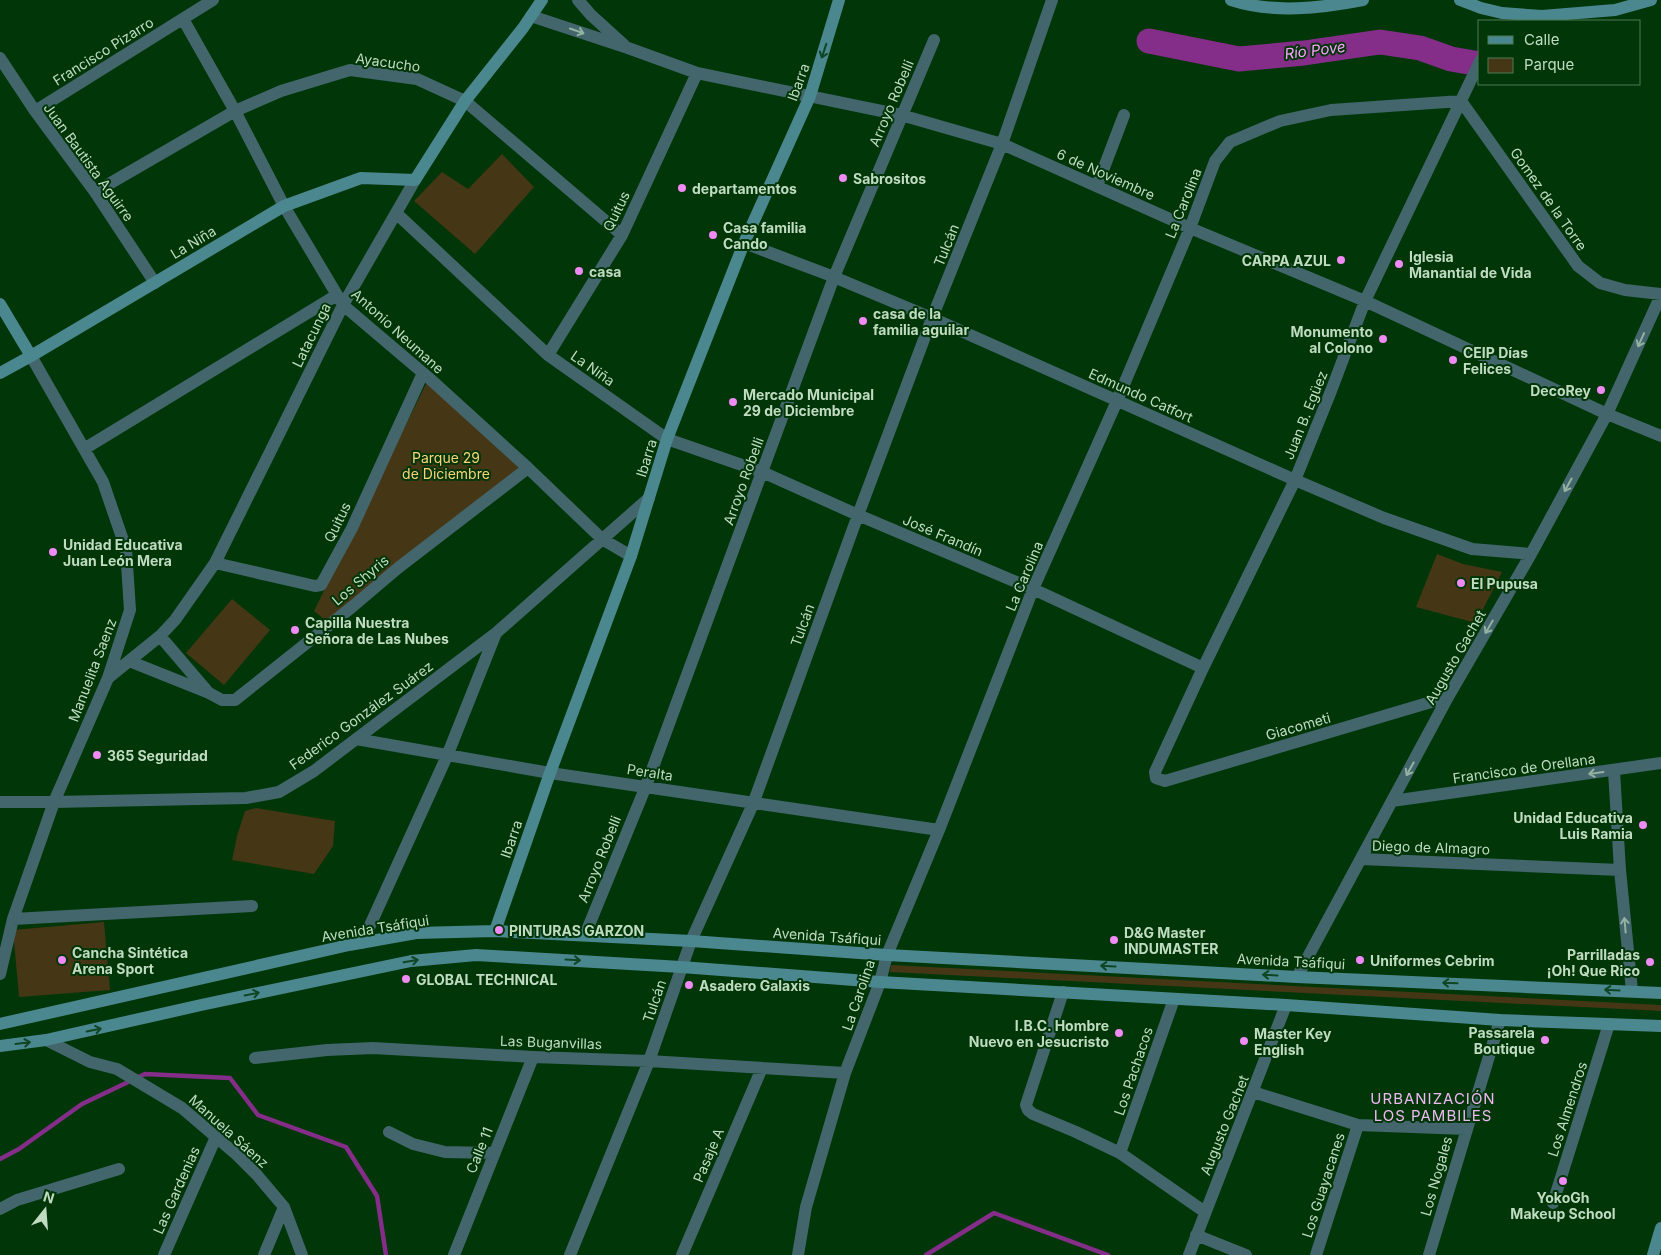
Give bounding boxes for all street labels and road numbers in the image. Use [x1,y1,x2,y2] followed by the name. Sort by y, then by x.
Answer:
[50,13,156,89] street label: Francisco Pizarro
[354,49,422,75] street label: Ayacucho
[865,57,917,149] street label: Arroyo Robelli
[783,61,813,103] street label: Ibarra
[40,100,138,224] street label: Juan Bautista Aguirre
[1507,144,1591,254] street label: Gomez de la Torre
[1054,145,1158,203] street label: 6 de Noviembre
[1161,165,1205,241] street label: La Carolina
[599,188,633,234] street label: Quitus
[930,221,962,269] street label: Tulcán
[167,222,219,262] street label: La Niña
[348,285,448,377] street label: Antonio Neumane
[288,300,334,370] street label: Latacunga
[568,347,618,389] street label: La Niña
[1086,364,1196,426] street label: Edmundo Catfort
[1279,368,1331,462] street label: Juan B. Egüez
[719,435,767,527] street label: Arroyo Robelli
[632,437,660,479] street label: Ibarra
[320,499,354,545] street label: Quitus
[900,510,986,560] street label: José Frandín
[1002,539,1046,613] street label: La Carolina
[328,551,392,609] street label: Los Shyris
[786,601,818,649] street label: Tulcán
[1421,606,1489,707] street label: Augusto Gachet
[64,616,120,724] street label: Manuelita Saenz
[286,657,436,773] street label: Federico González Suárez
[1264,709,1332,743] street label: Giacometi
[1452,750,1596,786] street label: Francisco de Orellana
[626,760,674,784] street label: Peralta
[574,813,624,905] street label: Arroyo Robelli
[497,818,525,860] street label: Ibarra
[1372,836,1490,858] street label: Diego de Almagro
[320,911,430,945] street label: Avenida Tsáfiqui
[772,924,882,948] street label: Avenida Tsáfiqui
[1236,950,1346,972] street label: Avenida Tsáfiqui
[838,957,878,1033] street label: La Carolina
[639,977,669,1025] street label: Tulcán
[1110,1025,1156,1117] street label: Los Pachacos
[500,1032,602,1052] street label: Las Buganvillas
[1544,1059,1590,1159] street label: Los Almendros
[1196,1072,1252,1177] street label: Augusto Gachet
[186,1091,272,1171] street label: Manuela Sáenz
[462,1124,496,1176] street label: Calle 11
[689,1125,727,1185] street label: Pasaje A
[1298,1130,1348,1240] street label: Los Guayacanes
[1417,1134,1455,1218] street label: Los Nogales
[149,1144,203,1236] street label: Las Gardenias

